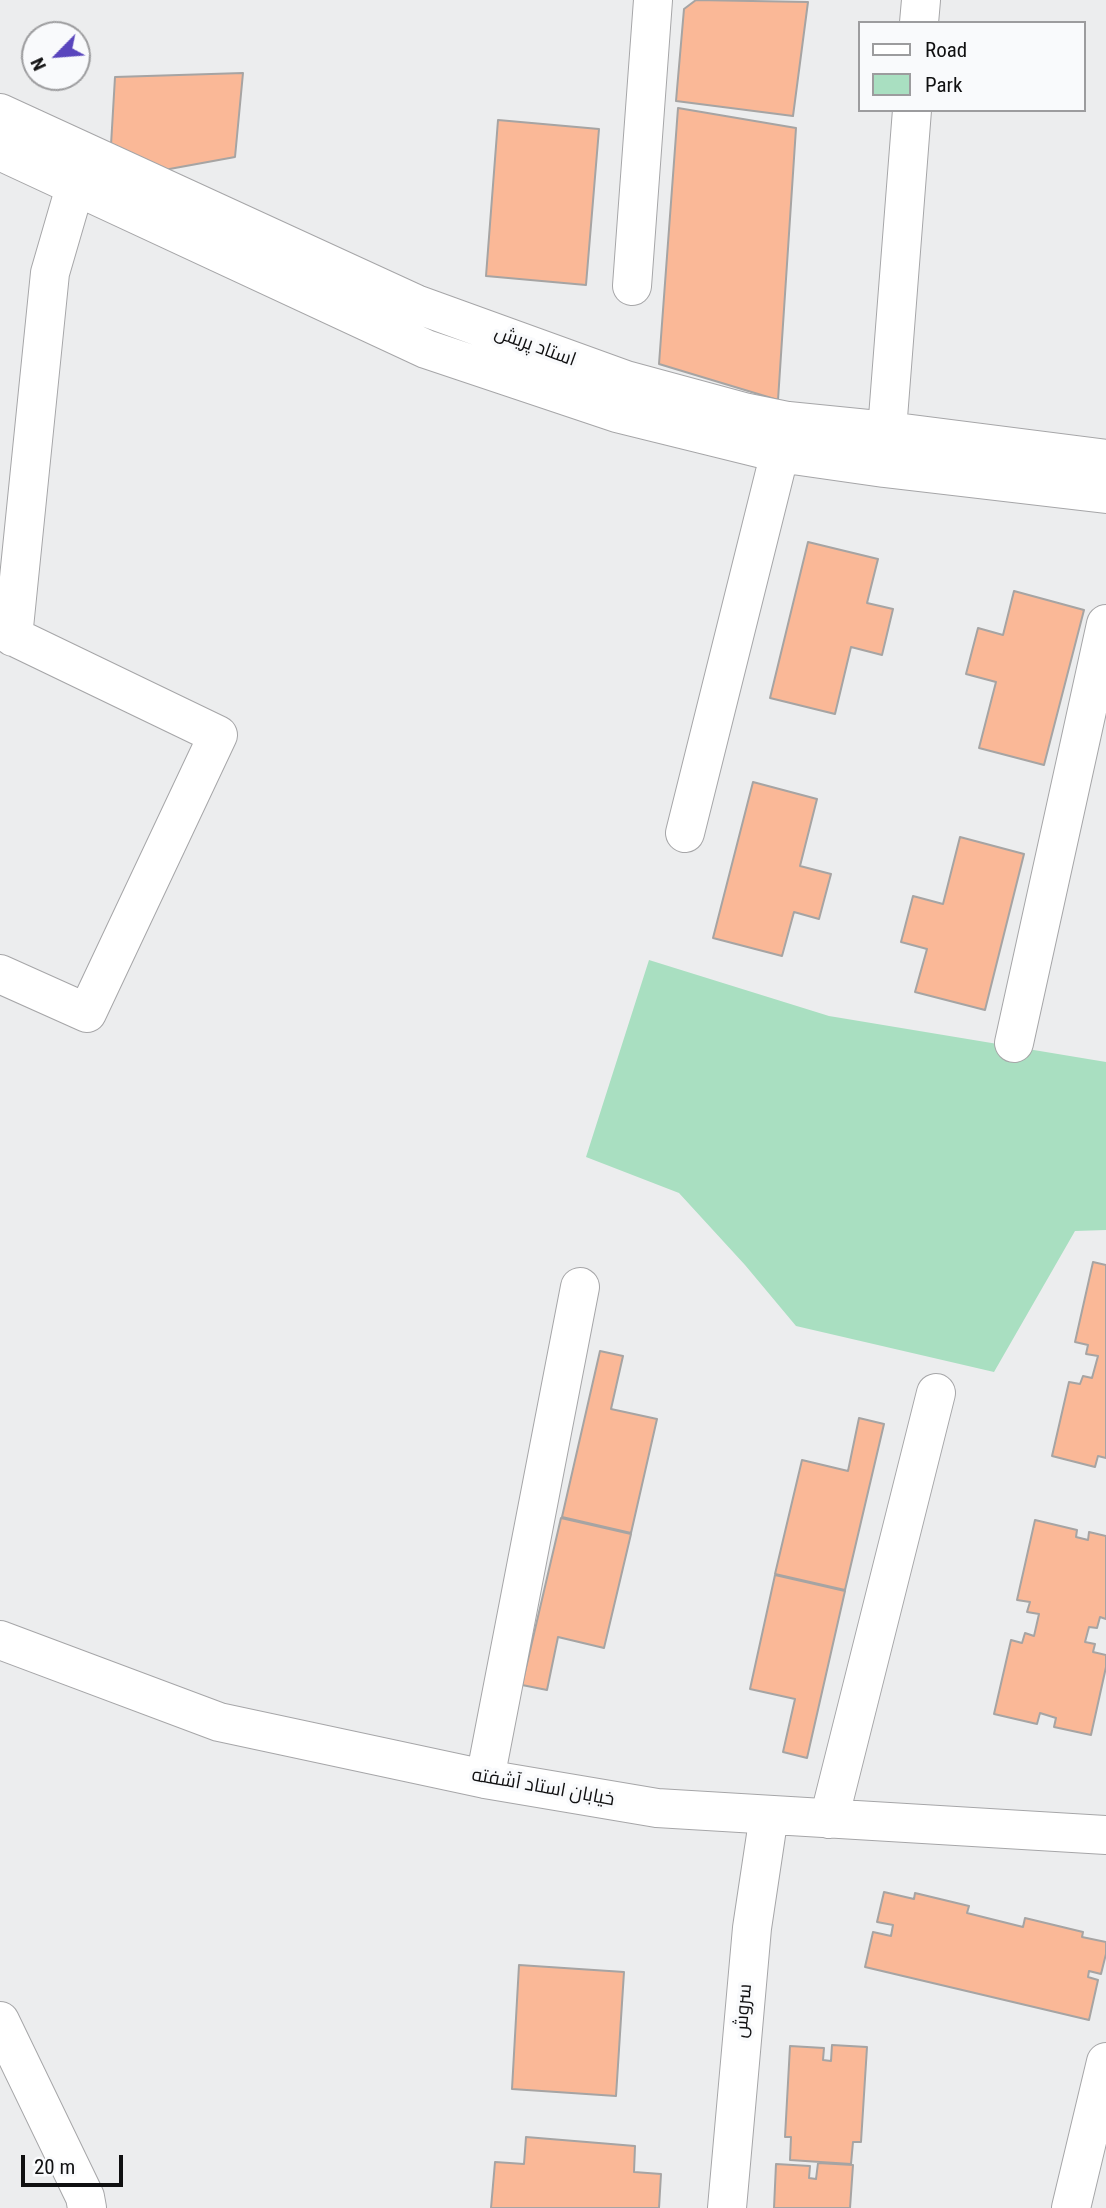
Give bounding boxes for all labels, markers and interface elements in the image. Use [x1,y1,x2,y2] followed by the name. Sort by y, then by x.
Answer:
[21,21,91,91] north arrow
[858,21,1085,112] legend
[925,38,967,62] text: Road
[25,54,51,74] text: N
[925,73,962,97] text: Park
[491,322,579,372] street label: استاد پریش
[470,1764,616,1812] street label: خیابان استاد آشفته
[730,1983,758,2039] street label: سروش
[24,2142,126,2186] scale bar
[34,2155,75,2179] text: 20 m

